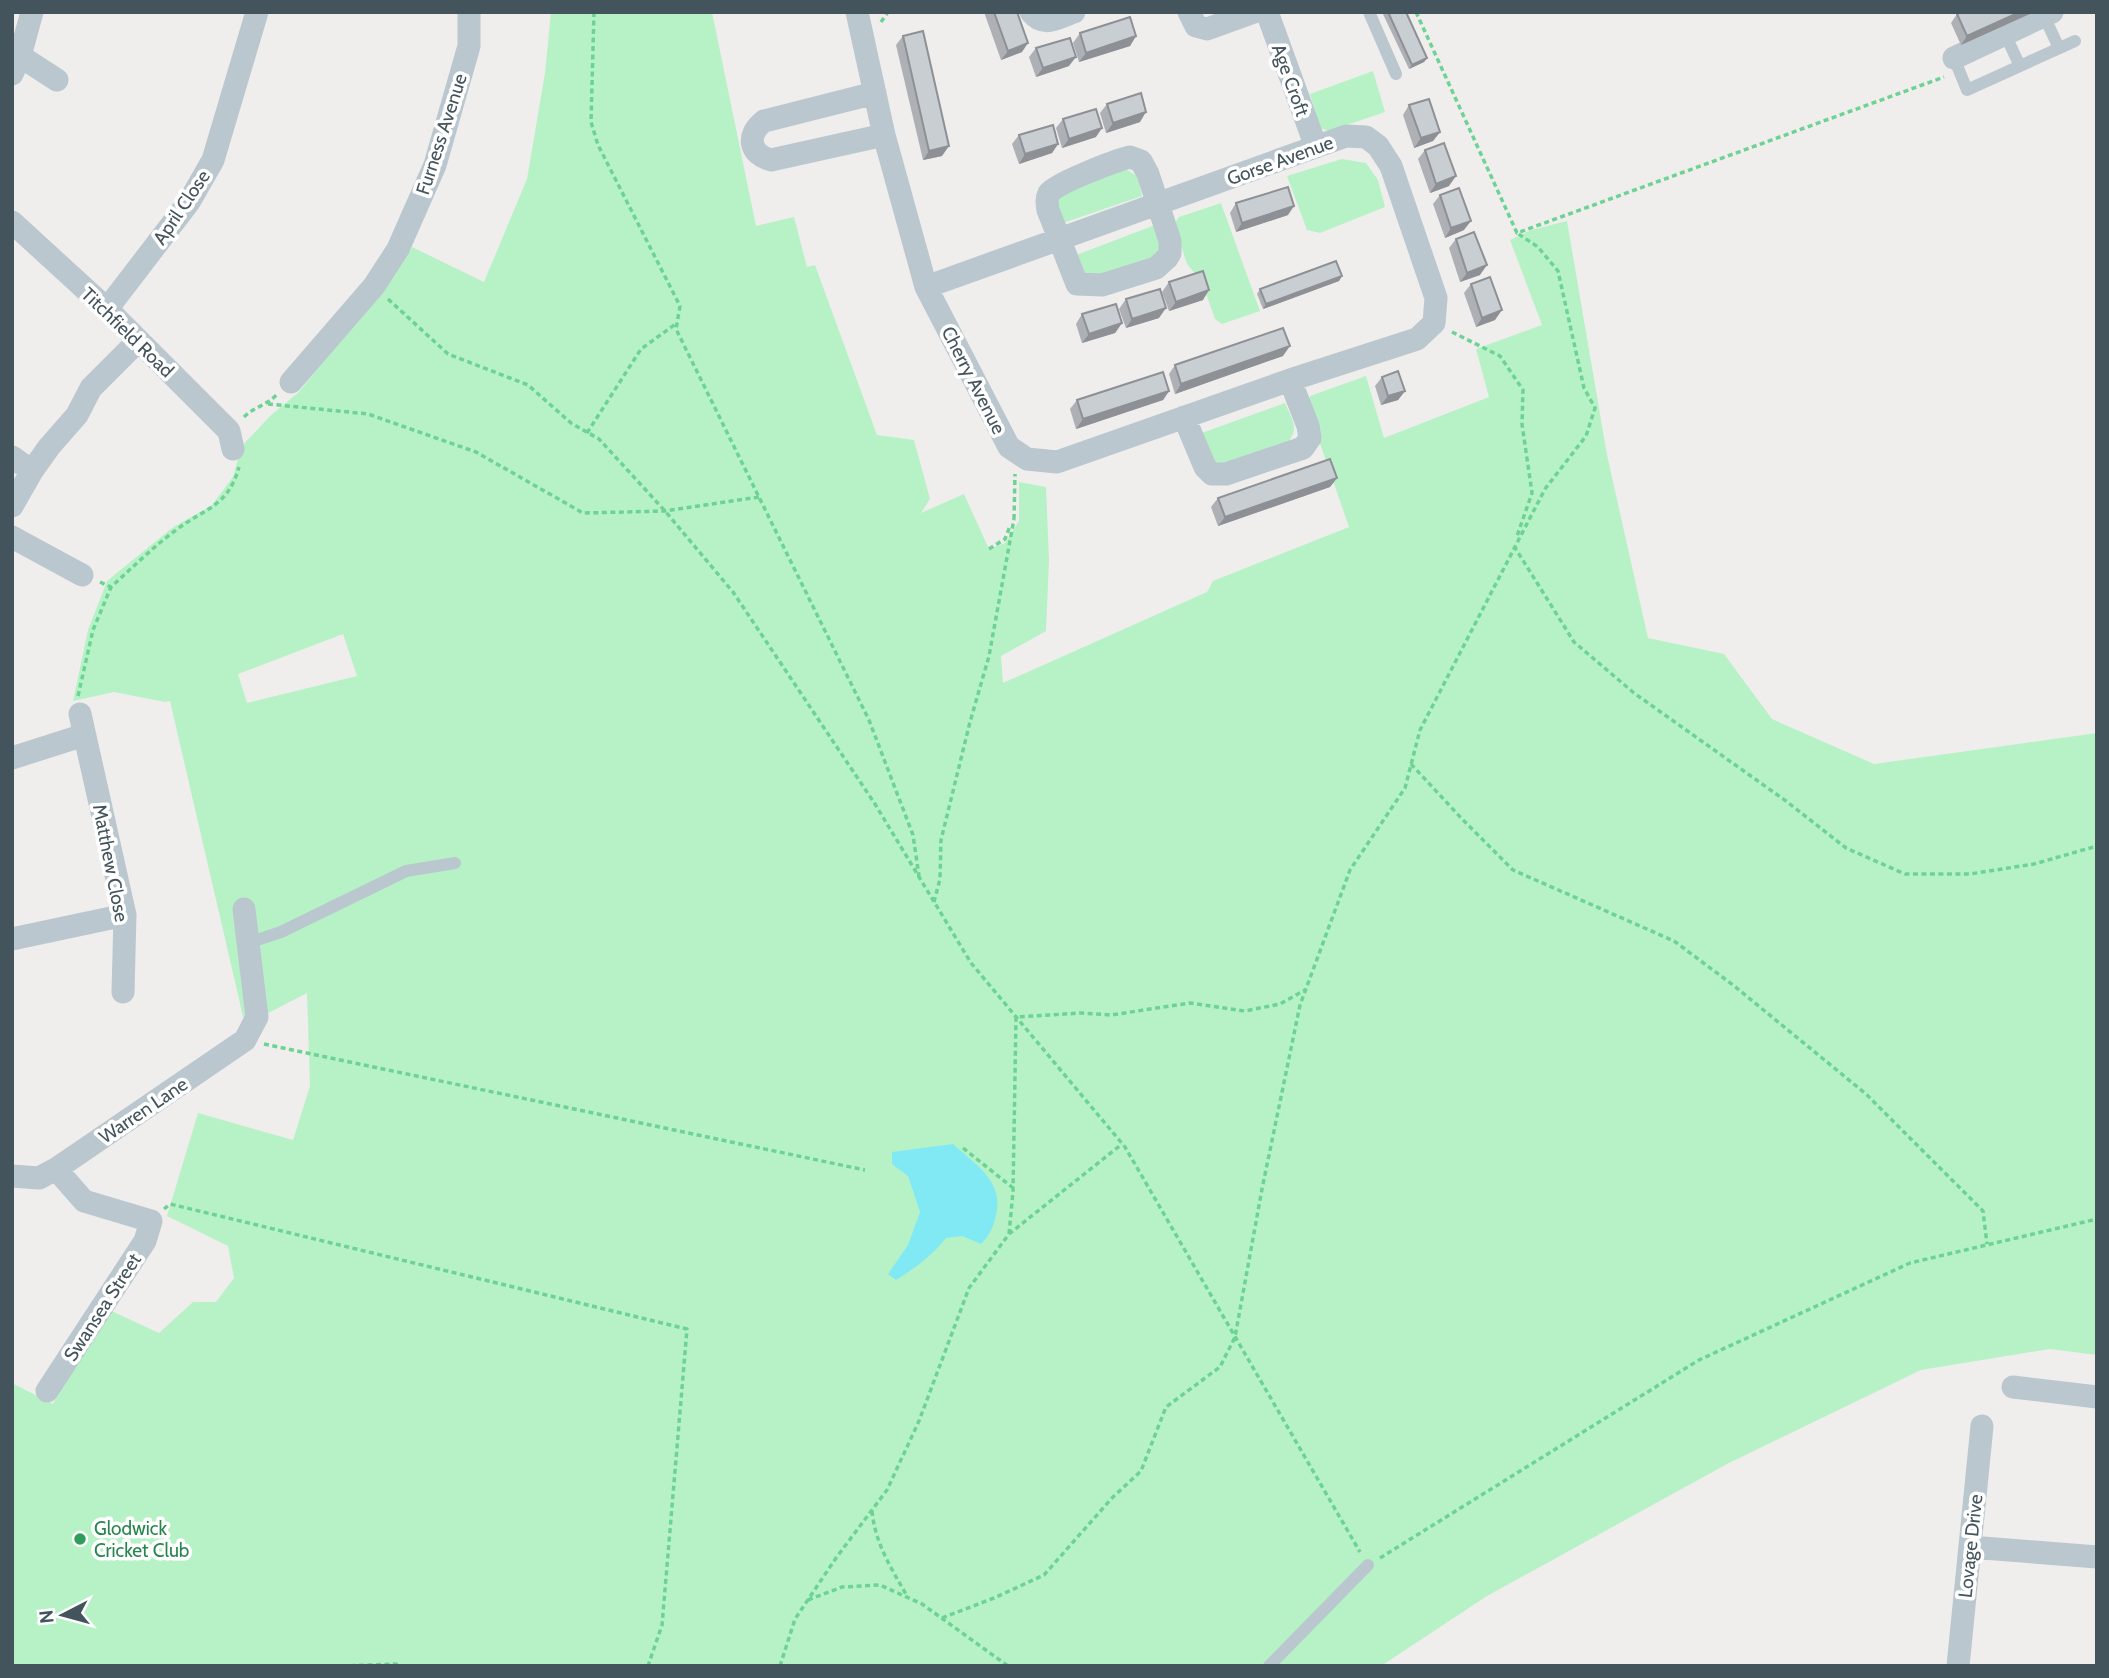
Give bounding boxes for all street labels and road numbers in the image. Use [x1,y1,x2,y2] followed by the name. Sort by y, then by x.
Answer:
[1267,41,1314,120] street label: Age Croft
[411,71,472,198] street label: Furness Avenue
[1224,131,1337,190] street label: Gorse Avenue
[148,165,215,249] street label: April Close
[77,283,179,382] street label: Titchfield Road
[937,322,1011,438] street label: Cherry Avenue
[88,802,133,924] street label: Matthew Close
[95,1072,192,1148] street label: Warren Lane
[59,1248,146,1366] street label: Swansea Street
[1954,1493,1987,1599] street label: Lovage Drive

